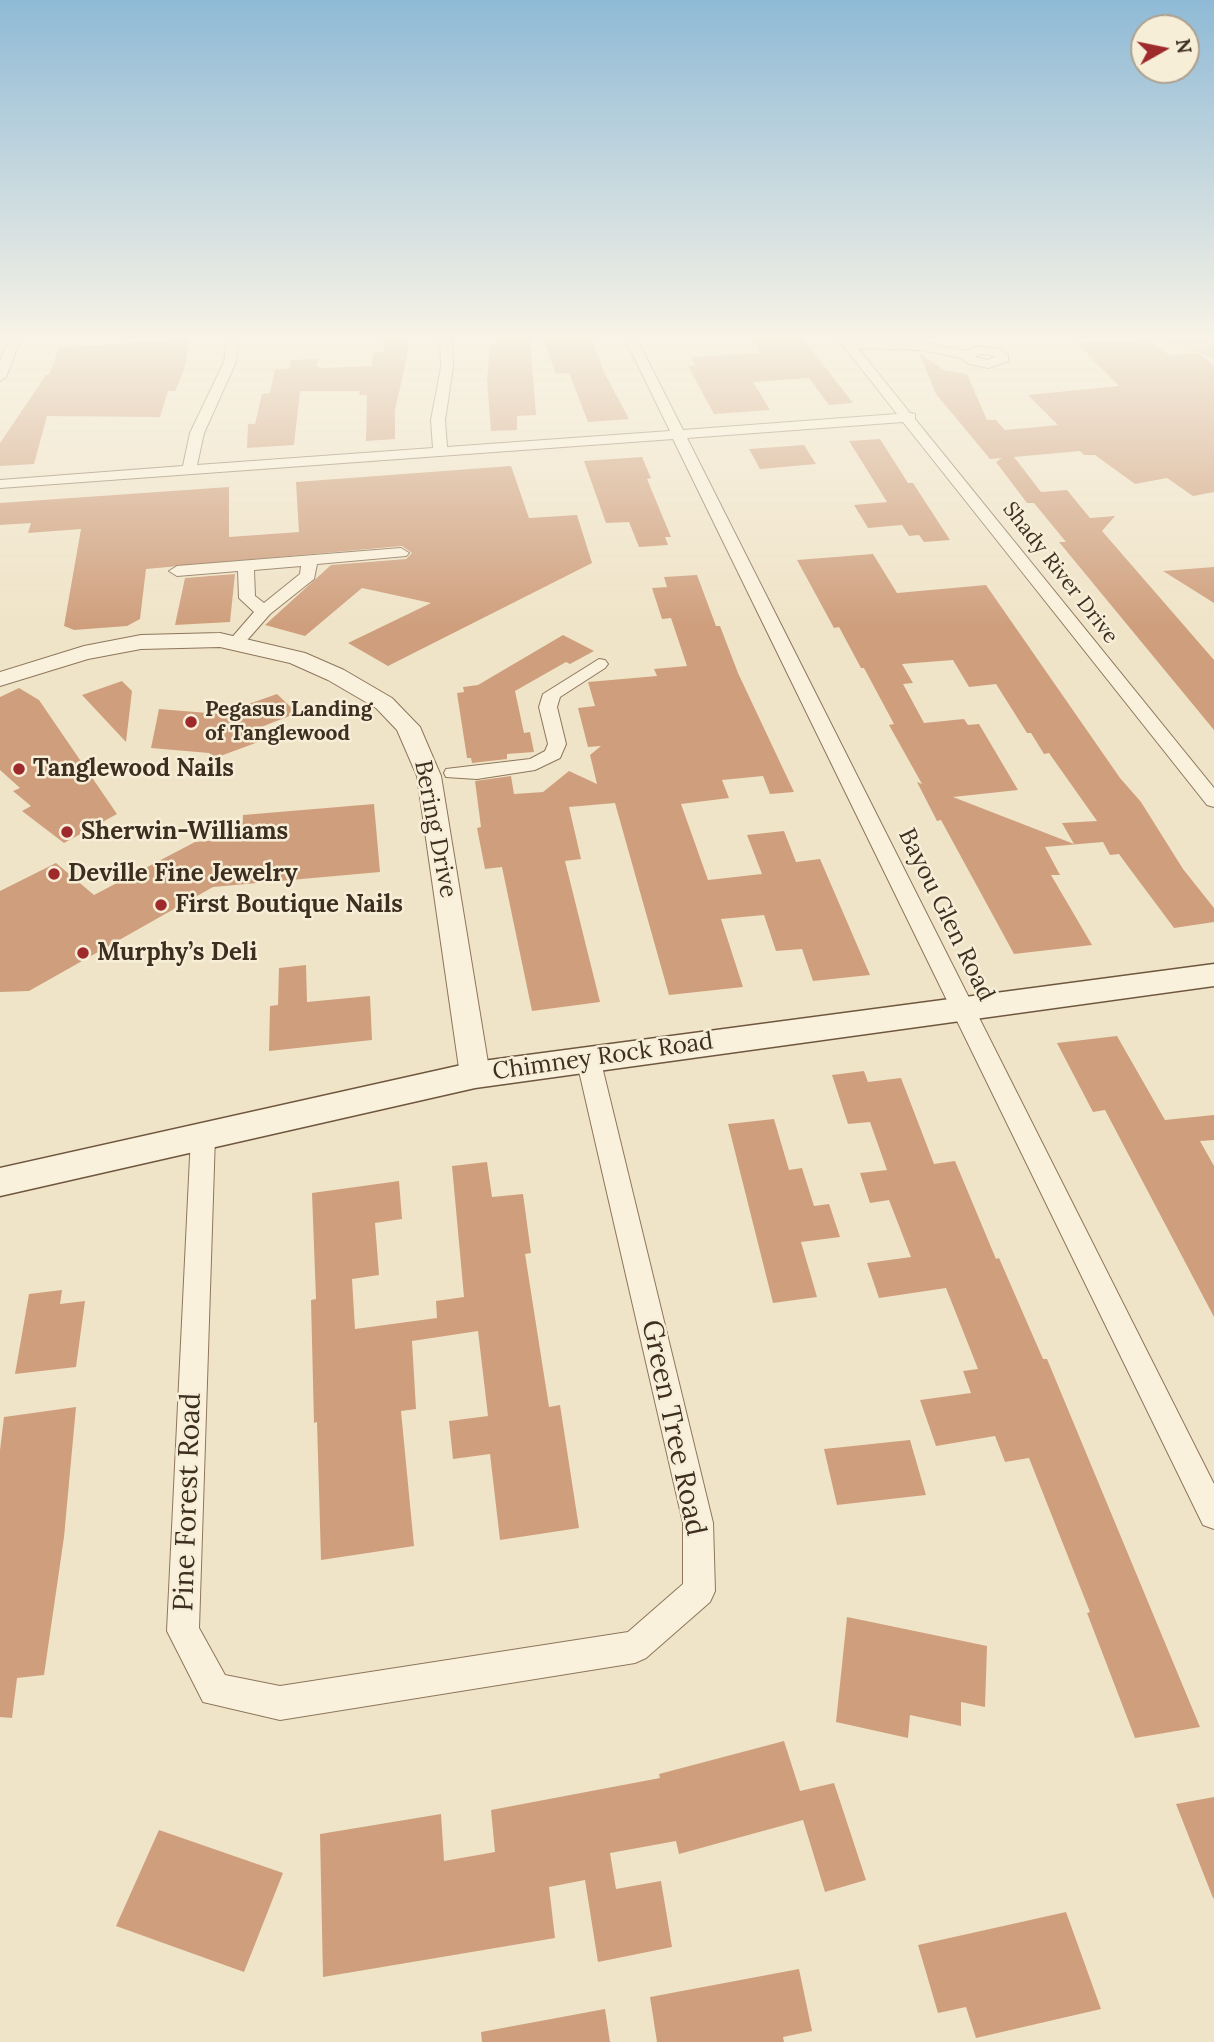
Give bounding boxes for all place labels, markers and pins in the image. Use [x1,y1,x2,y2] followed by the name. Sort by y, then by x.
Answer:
[205,697,372,747] place label: Pegasus Landing of Tanglewood
[183,714,199,730] marker: Pegasus Landing of Tanglewood
[33,755,234,783] place label: Tanglewood Nails
[11,761,27,777] marker: Tanglewood Nails
[81,818,288,846] place label: Sherwin-Williams
[59,824,75,840] marker: Sherwin-Williams
[68,860,298,888] place label: Deville Fine Jewelry
[46,866,62,882] marker: Deville Fine Jewelry
[175,891,403,919] place label: First Boutique Nails
[153,897,169,913] marker: First Boutique Nails
[97,939,257,967] place label: Murphy’s Deli
[75,945,91,961] marker: Murphy’s Deli

